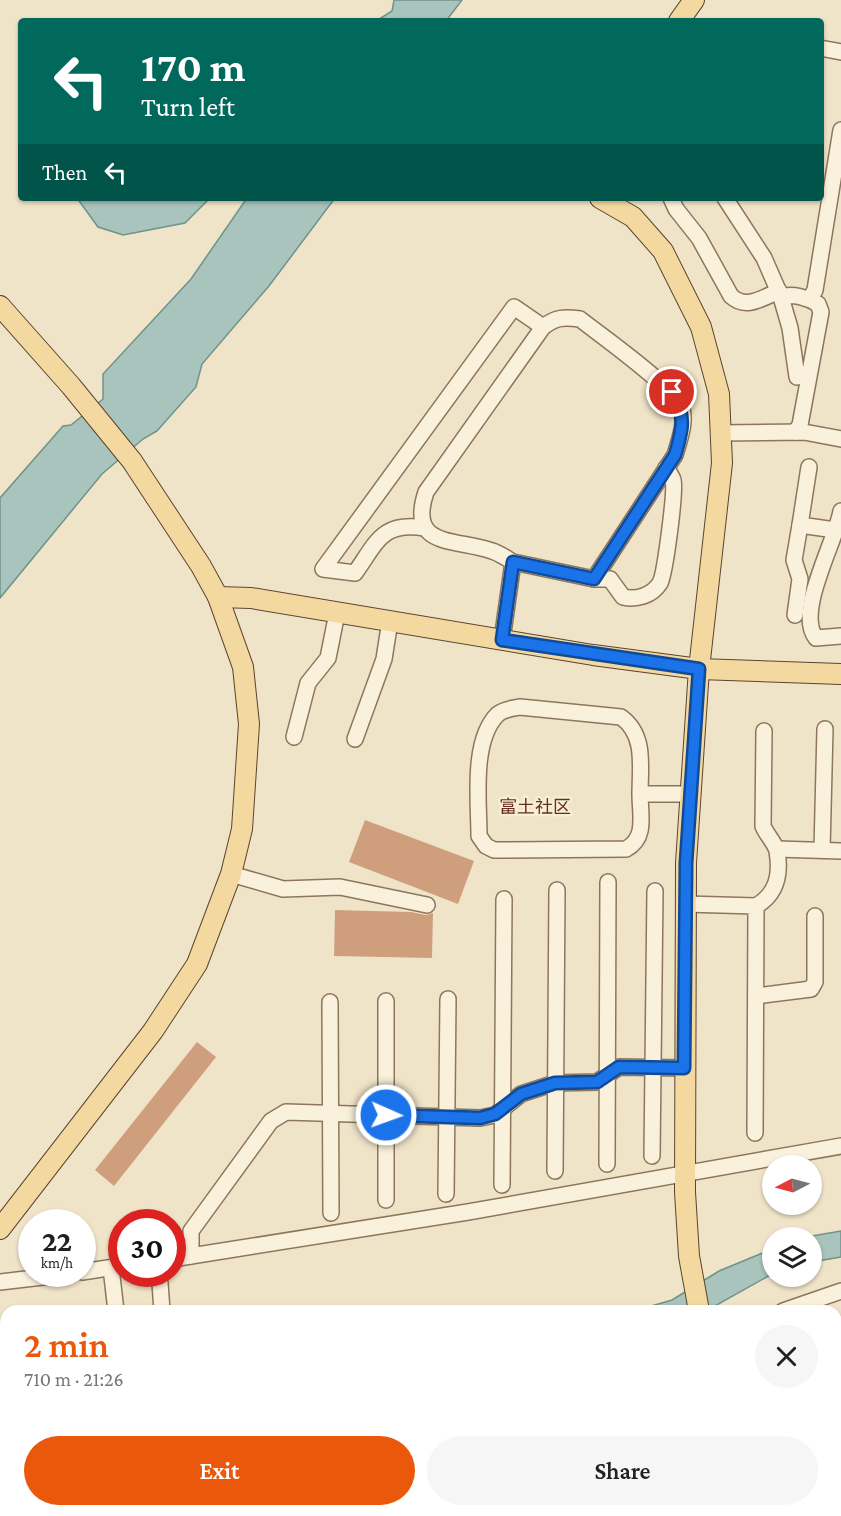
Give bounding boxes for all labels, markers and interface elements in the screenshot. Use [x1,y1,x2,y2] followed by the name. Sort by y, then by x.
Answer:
[42,42,120,120] icon: left
[141,43,246,90] text: 170 m
[141,92,235,122] text: Turn left
[99,156,132,189] icon: left
[42,160,87,185] text: Then
[646,366,697,417] pin
[655,375,688,408] icon: arrive
[499,797,571,817] district label: 富土社区
[354,1083,418,1147] position arrow
[762,1155,822,1215] north arrow
[762,1155,822,1287] map controls
[108,1209,186,1287] speed limit sign: 30
[42,1224,72,1257] text: 22
[762,1227,822,1287] button: layers
[41,1255,73,1271] text: km/h
[24,1325,109,1365] text: 2 min
[755,1325,818,1388] button: close
[24,1368,124,1390] text: 710 m · 21:26
[24,1436,415,1505] button: Exit
[427,1436,818,1505] button: Share

